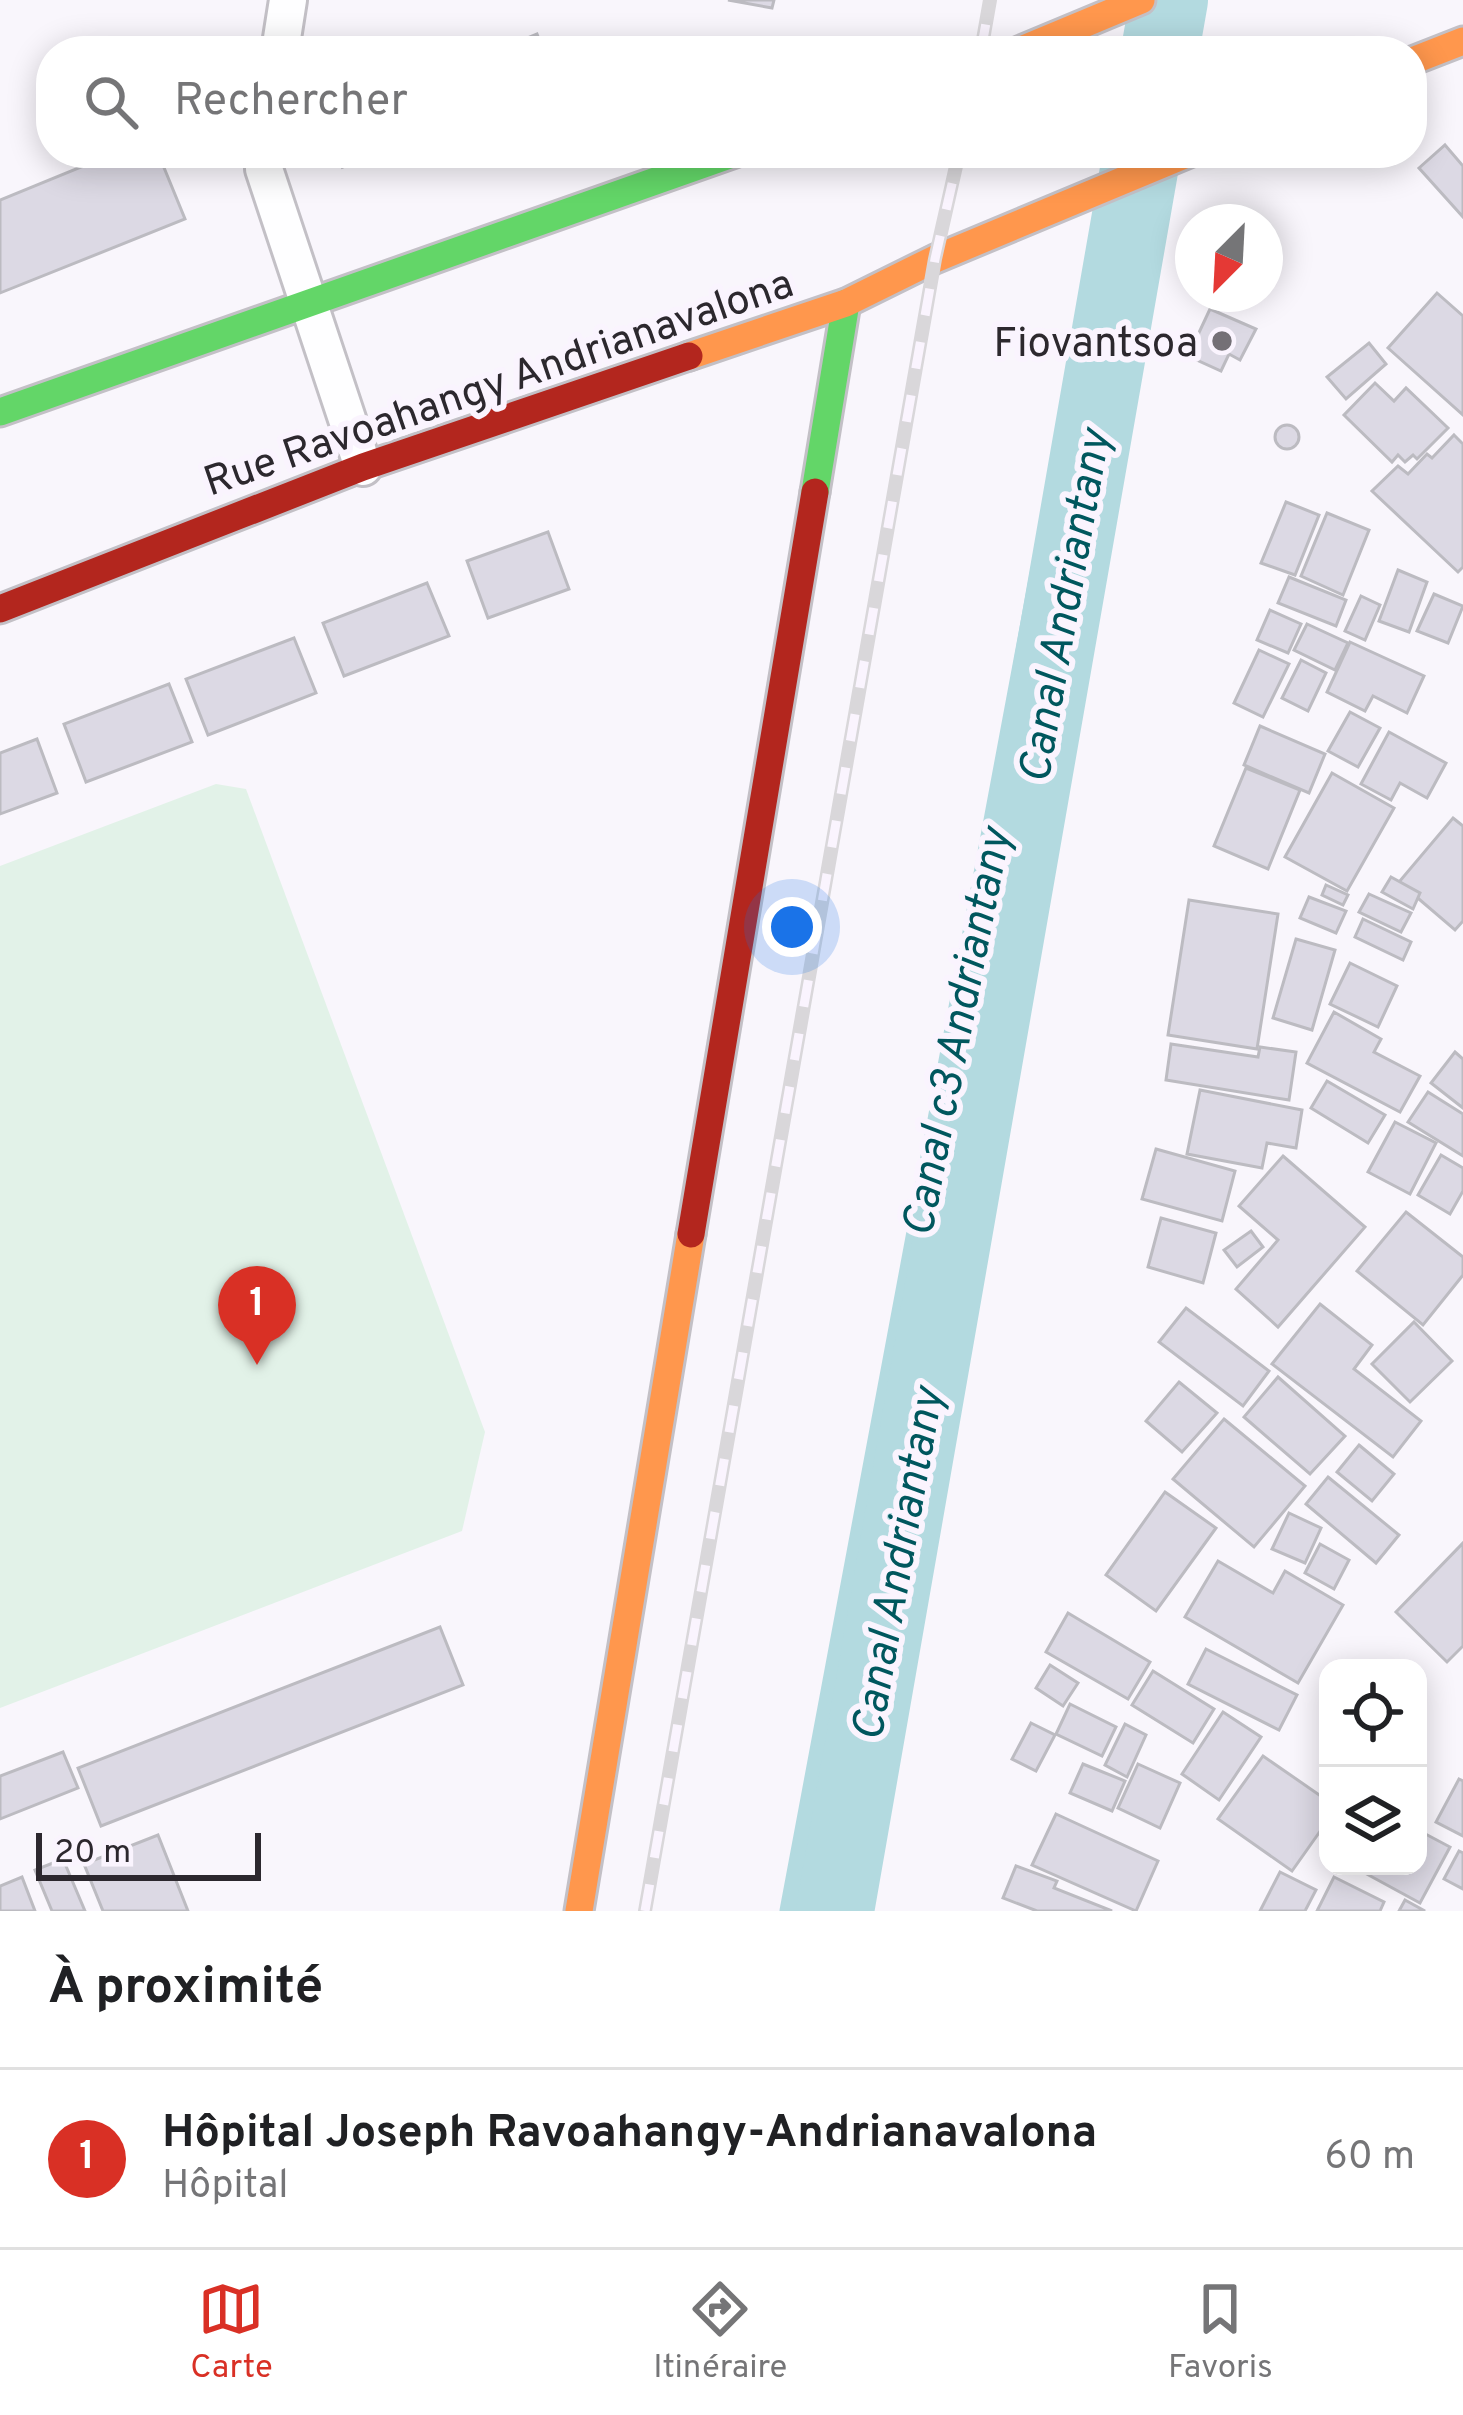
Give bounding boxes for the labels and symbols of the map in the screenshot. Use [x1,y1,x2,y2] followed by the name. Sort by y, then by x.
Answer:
[1175,204,1283,312] north arrow
[198,259,801,511] street label: Rue Ravoahangy Andrianavalona
[993,319,1198,372] place label: Fiovantsoa
[1209,328,1235,354] marker: Fiovantsoa
[1008,423,1127,788] water label: Canal Andriantany
[892,821,1028,1242] water label: Canal c3 Andriantany
[762,897,822,957] your location
[218,1266,296,1365] pin: 1
[841,1381,960,1746] water label: Canal Andriantany
[36,1827,261,1880] scale bar

